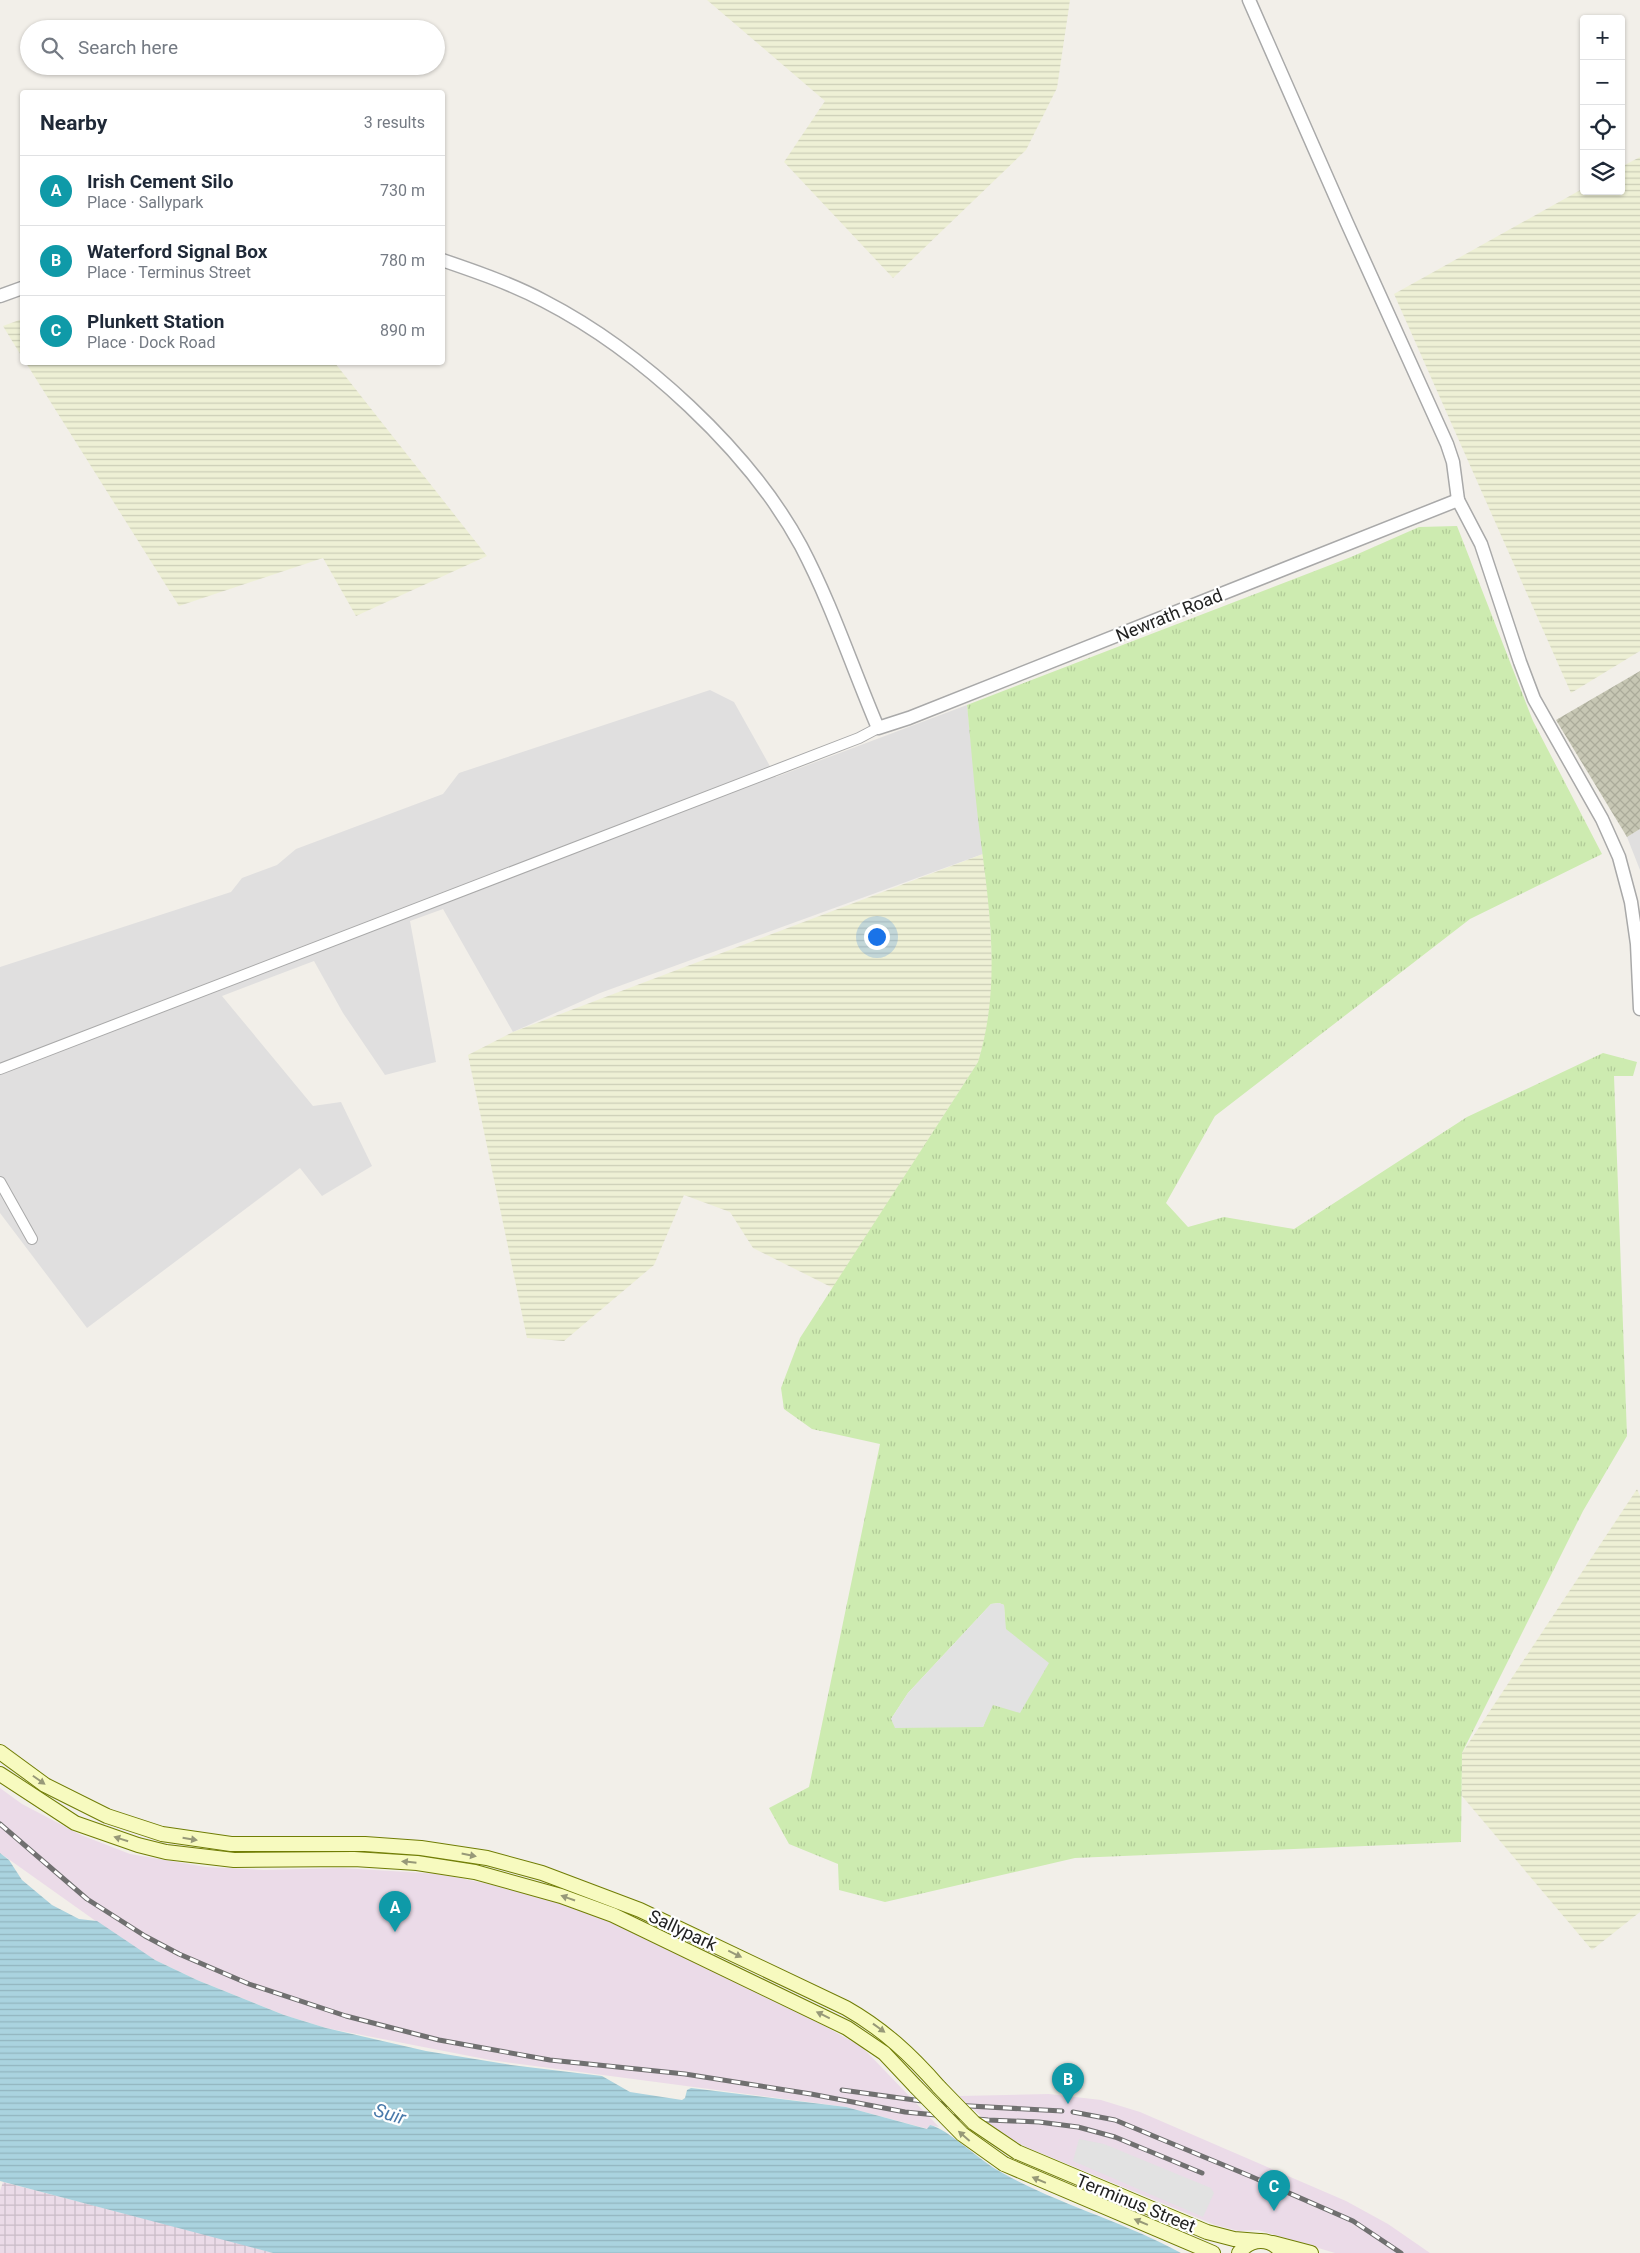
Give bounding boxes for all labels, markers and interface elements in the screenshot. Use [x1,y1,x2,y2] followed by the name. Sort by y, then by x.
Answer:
[1580,15,1625,195] map controls
[1580,15,1625,60] button: +
[20,20,445,75] search box
[38,34,66,62] icon: search
[78,36,178,59] text: Search here
[1580,60,1625,105] button: −
[1580,105,1625,150] button: locate
[40,111,107,135] text: Nearby
[364,113,425,132] text: 3 results
[1580,150,1625,195] button: layers
[87,170,233,193] text: Irish Cement Silo
[51,181,61,200] text: A
[380,181,425,200] text: 730 m
[87,193,203,212] text: Place · Sallypark
[87,240,268,263] text: Waterford Signal Box
[51,251,61,270] text: B
[380,251,425,270] text: 780 m
[87,263,251,282] text: Place · Terminus Street
[87,310,225,333] text: Plunkett Station
[51,321,61,340] text: C
[380,321,425,340] text: 890 m
[87,333,215,352] text: Place · Dock Road
[1113,584,1225,646] street label: Newrath Road
[864,924,890,950] your location
[32,1775,46,1785] one-way arrow
[113,1835,128,1843] one-way arrow
[182,1836,198,1844] one-way arrow
[461,1851,477,1859] one-way arrow
[401,1858,417,1866] one-way arrow
[379,1891,411,1932] pin: A
[560,1894,575,1901] one-way arrow
[646,1905,721,1955] street label: Sallypark
[727,1950,742,1958] one-way arrow
[816,2011,830,2019] one-way arrow
[872,2023,886,2033] one-way arrow
[1052,2063,1084,2104] pin: B
[371,2098,409,2130] water label: Suir
[958,2130,971,2141] one-way arrow
[1073,2170,1199,2237] street label: Terminus Street
[1258,2170,1290,2211] pin: C
[1032,2175,1046,2183] one-way arrow
[1134,2218,1148,2226] one-way arrow

